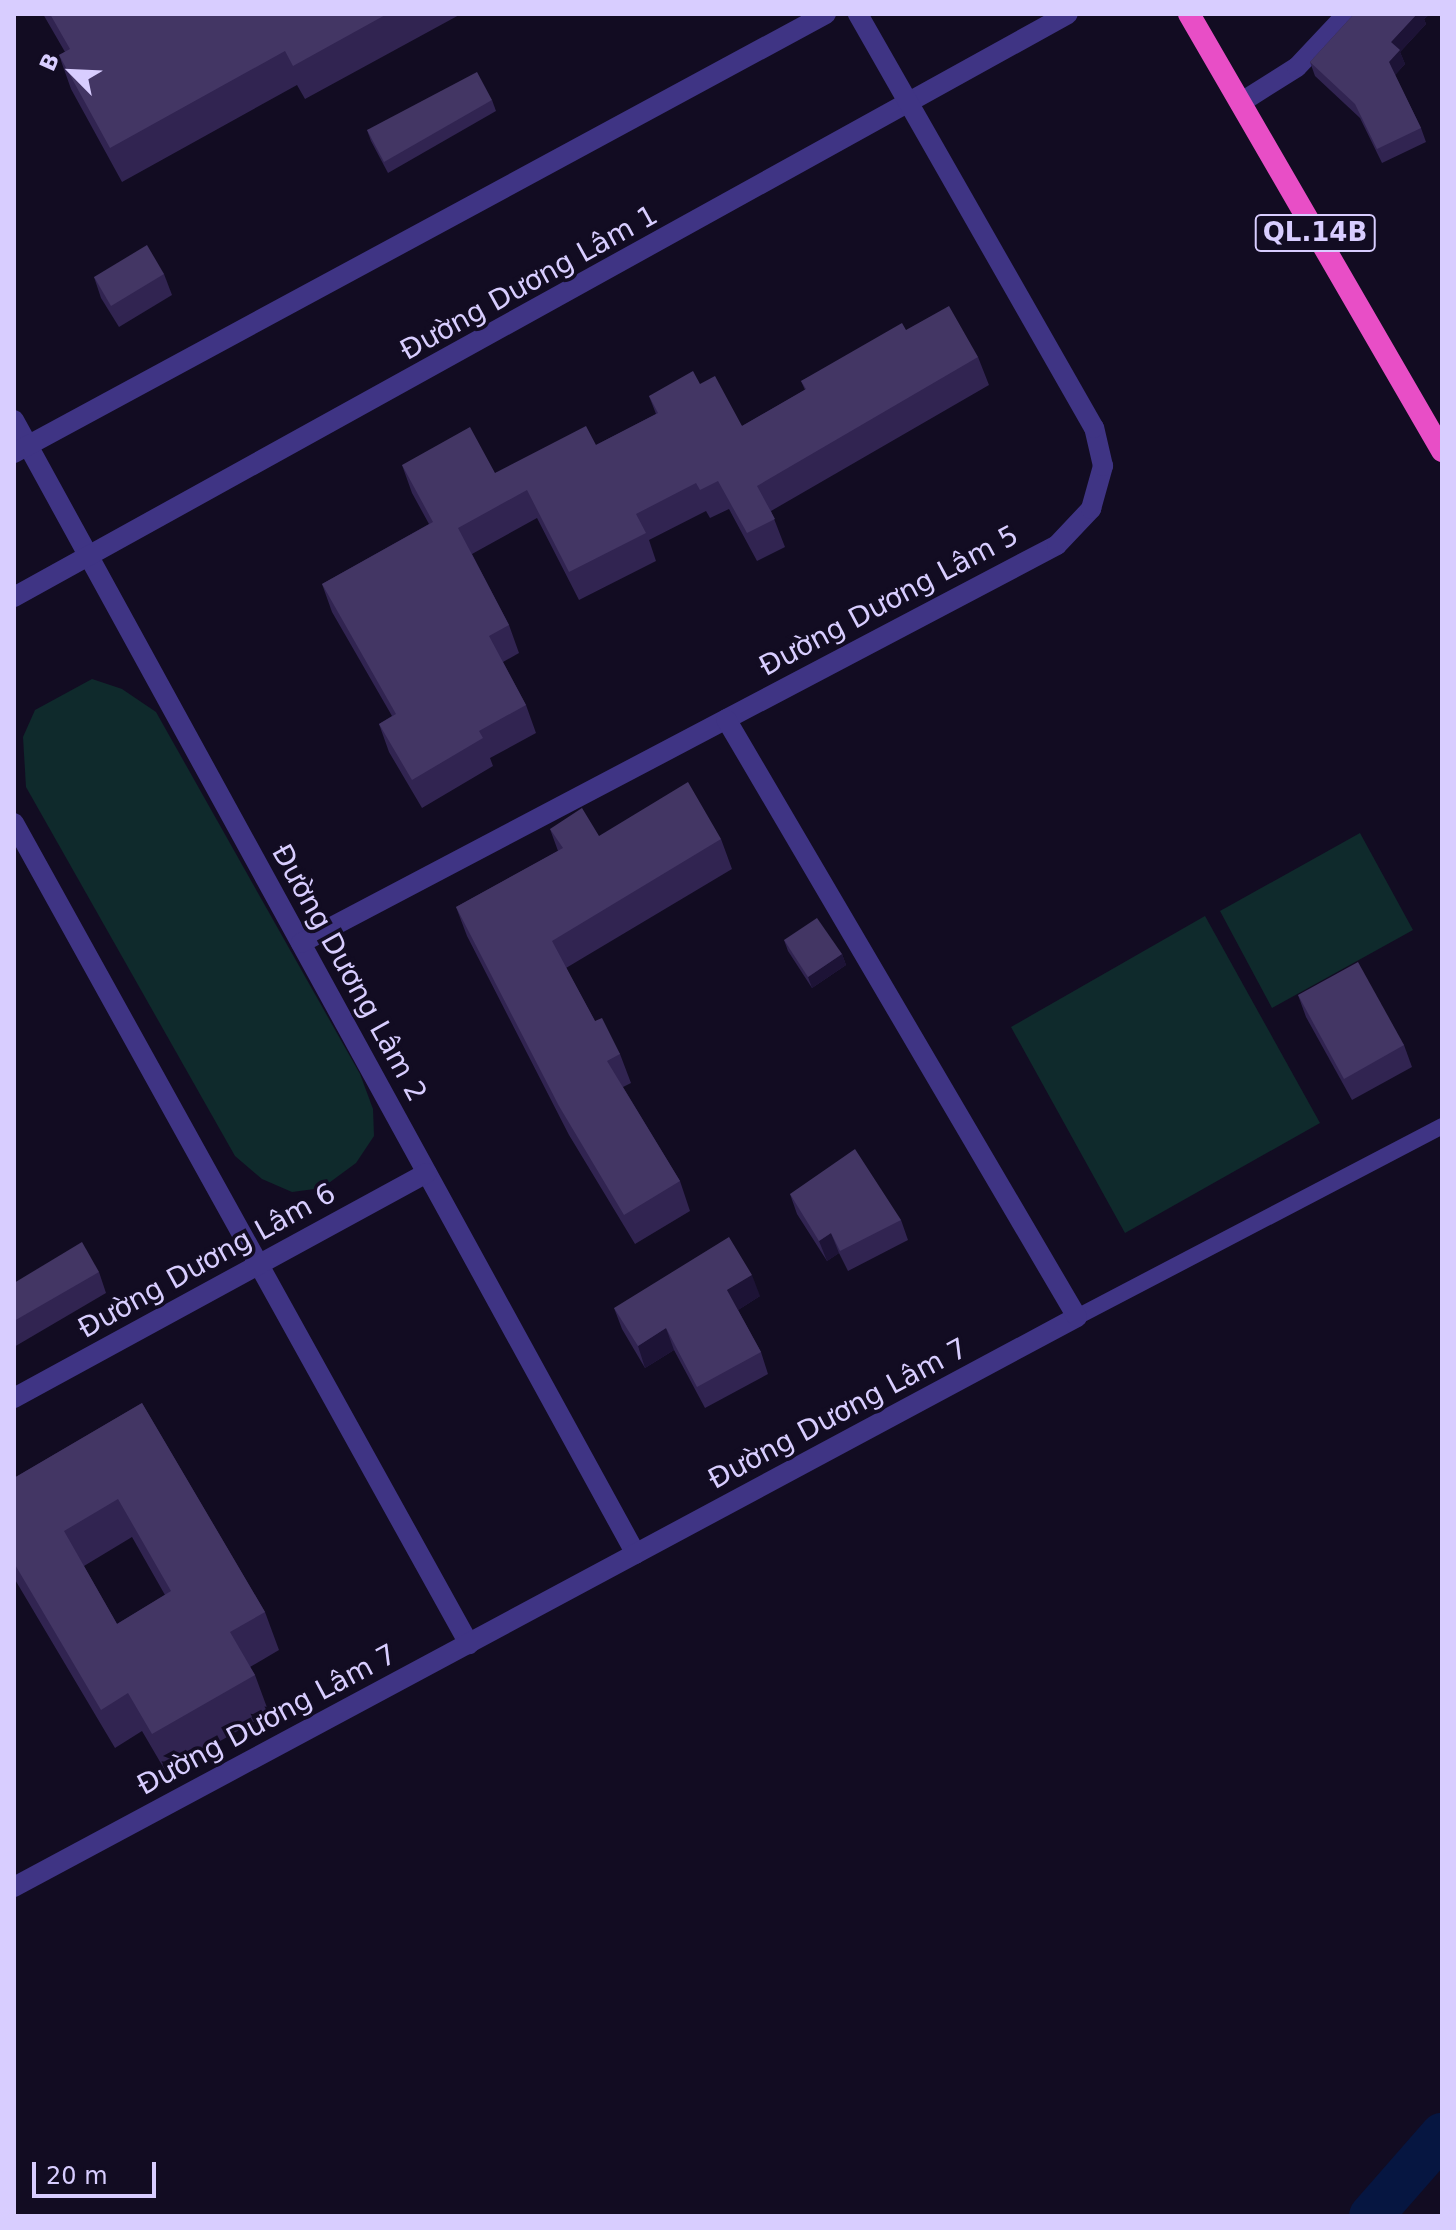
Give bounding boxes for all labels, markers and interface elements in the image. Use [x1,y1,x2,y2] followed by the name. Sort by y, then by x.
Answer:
[32,32,112,112] north arrow
[35,49,64,75] text: B
[395,198,663,368] street label: Đường Dương Lâm 1
[1253,211,1377,255] road number: QL.14B
[754,518,1024,684] street label: Đường Dương Lâm 5
[264,839,434,1107] street label: Đường Dương Lâm 2
[73,1176,341,1346] street label: Đường Dương Lâm 6
[703,1331,973,1497] street label: Đường Dương Lâm 7
[132,1637,402,1803] street label: Đường Dương Lâm 7
[36,2146,160,2196] scale bar
[46,2162,108,2190] text: 20 m

